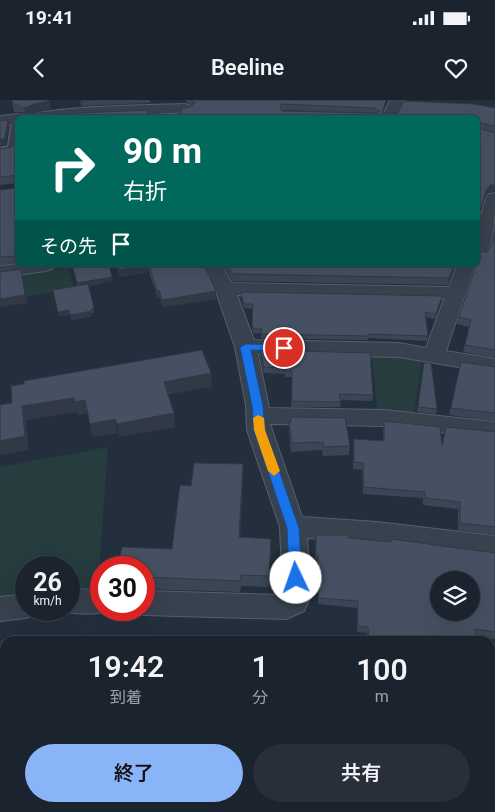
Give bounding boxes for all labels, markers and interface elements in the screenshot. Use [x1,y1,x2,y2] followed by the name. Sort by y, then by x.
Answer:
[25,6,74,29] text: 19:41
[25,54,53,82] icon: back
[442,54,470,82] icon: heart
[211,55,284,80] text: Beeline
[123,131,202,172] text: 90 m
[40,135,105,200] icon: right
[123,179,167,204] text: 右折
[107,230,135,258] icon: arrive
[40,235,97,258] text: その先
[263,327,305,369] pin
[270,334,298,362] icon: arrive
[269,551,321,603] position arrow
[90,556,155,621] speed limit sign: 30
[33,568,62,597] text: 26
[430,571,480,621] map controls
[430,571,480,621] button: layers
[33,594,62,608] text: km/h
[87,649,164,684] text: 19:42
[252,649,269,684] text: 1
[356,652,408,687] text: 100
[375,687,389,706] text: m
[110,688,142,707] text: 到着
[252,688,268,707] text: 分
[25,744,243,802] button: 終了
[253,744,470,802] button: 共有

